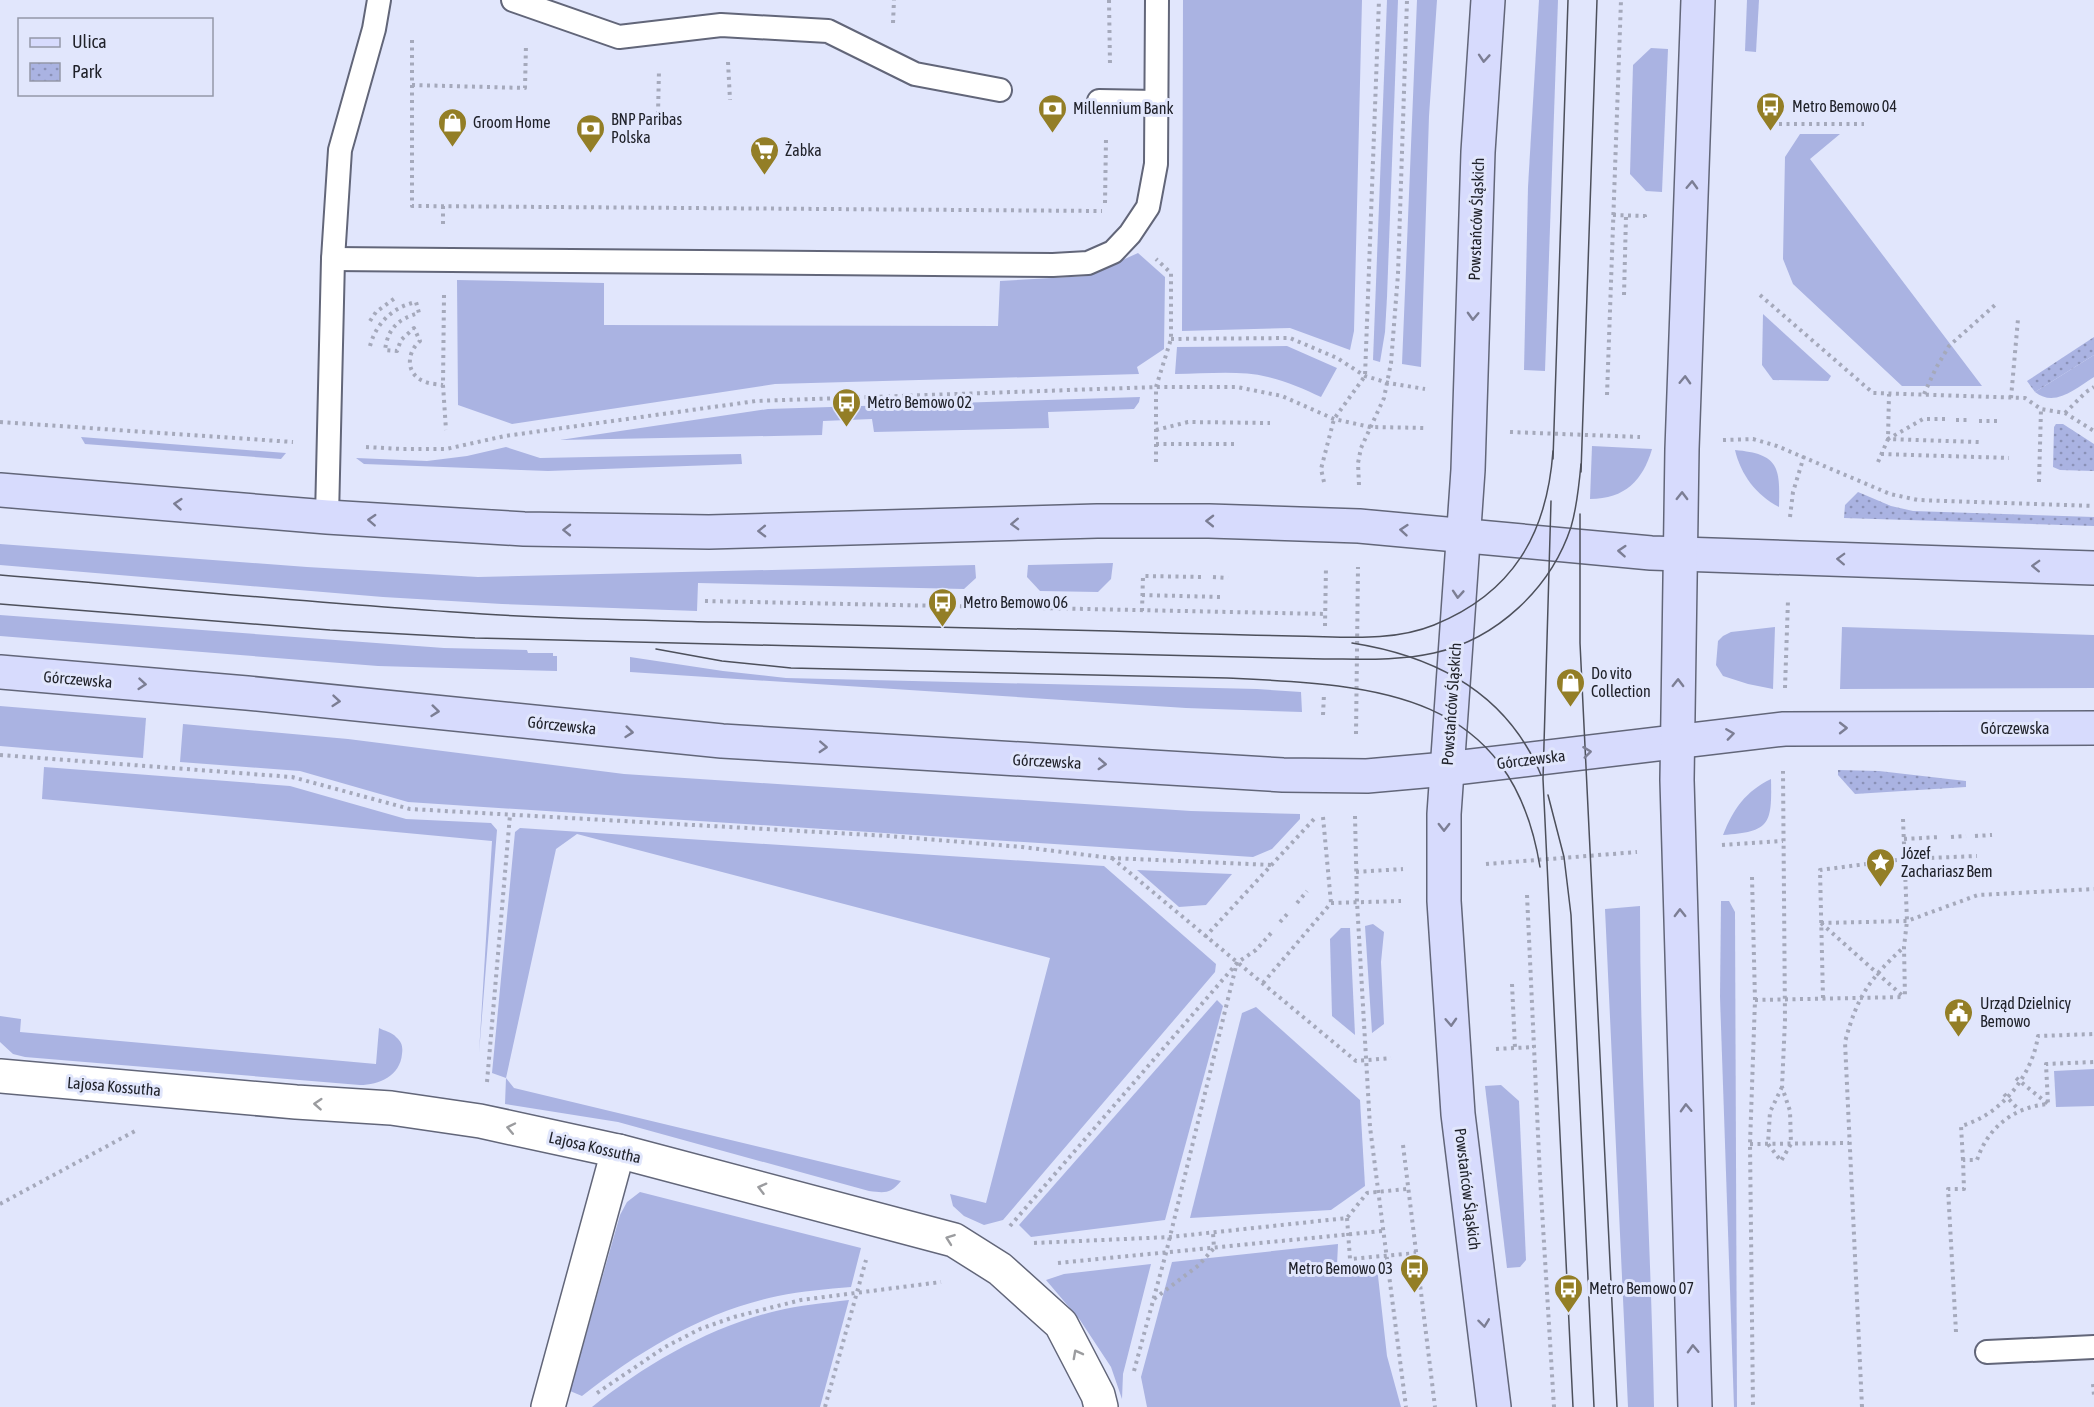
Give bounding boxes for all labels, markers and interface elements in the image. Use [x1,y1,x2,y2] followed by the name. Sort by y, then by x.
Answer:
[18,18,213,96] legend
[72,31,107,52] text: Ulica
[1478,54,1491,63] one-way arrow
[72,61,102,82] text: Park
[1755,90,1787,132] bus stop icon: Metro Bemowo 04
[1036,92,1068,134] bank icon: Millennium Bank
[1792,97,1897,115] place label: Metro Bemowo 04
[1073,99,1173,117] place label: Millennium Bank
[436,106,468,148] shop icon: Groom Home
[611,110,682,146] place label: BNP Paribas Polska
[574,112,606,154] bank icon: BNP Paribas Polska
[473,113,551,131] place label: Groom Home
[748,134,780,176] supermarket icon: Żabka
[785,141,822,159] place label: Żabka
[1465,157,1488,281] street label: Powstańców Śląskich
[1685,180,1698,189] one-way arrow
[1466,312,1479,321] one-way arrow
[1678,375,1691,384] one-way arrow
[830,386,862,428] bus stop icon: Metro Bemowo 02
[867,393,972,411] place label: Metro Bemowo 02
[1676,492,1688,501] one-way arrow
[173,498,182,511] one-way arrow
[368,513,377,526] one-way arrow
[1205,515,1214,528] one-way arrow
[1010,517,1019,530] one-way arrow
[562,523,571,536] one-way arrow
[1400,524,1409,537] one-way arrow
[757,525,766,537] one-way arrow
[1618,545,1627,558] one-way arrow
[1836,553,1845,566] one-way arrow
[2031,559,2040,572] one-way arrow
[926,586,958,628] bus stop icon: Metro Bemowo 06
[1452,589,1465,598] one-way arrow
[963,593,1068,611] place label: Metro Bemowo 06
[1438,642,1465,766] street label: Powstańców Śląskich
[1591,664,1651,700] place label: Do vito Collection
[1554,666,1586,708] shop icon: Do vito Collection
[43,667,113,691] street label: Górczewska
[137,677,147,690] one-way arrow
[1672,678,1684,687] one-way arrow
[332,694,341,707] one-way arrow
[431,705,440,717] one-way arrow
[527,712,597,738] street label: Górczewska
[1980,719,2050,737] street label: Górczewska
[1838,722,1847,734] one-way arrow
[625,725,634,738] one-way arrow
[1726,729,1735,741] one-way arrow
[819,741,828,754] one-way arrow
[1496,746,1566,772] street label: Górczewska
[1583,746,1592,759] one-way arrow
[1012,750,1082,772] street label: Górczewska
[1097,757,1107,770] one-way arrow
[1438,823,1450,832] one-way arrow
[1901,844,1993,880] place label: Józef Zachariasz Bem
[1864,846,1896,888] place icon: Józef Zachariasz Bem
[1673,909,1686,918] one-way arrow
[1980,994,2071,1030] place label: Urząd Dzielnicy Bemowo
[1943,996,1975,1038] public building icon: Urząd Dzielnicy Bemowo
[1445,1018,1458,1027] one-way arrow
[66,1073,162,1100] street label: Lajosa Kossutha
[314,1097,323,1110] one-way arrow
[1680,1104,1692,1113] one-way arrow
[506,1122,516,1135] one-way arrow
[1451,1127,1484,1251] street label: Powstańców Śląskich
[547,1128,643,1167] street label: Lajosa Kossutha
[757,1183,767,1196] one-way arrow
[945,1234,956,1247] one-way arrow
[1398,1252,1430,1294] bus stop icon: Metro Bemowo 03
[1288,1259,1393,1277] place label: Metro Bemowo 03
[1552,1272,1584,1314] bus stop icon: Metro Bemowo 07
[1589,1279,1694,1297] place label: Metro Bemowo 07
[1477,1318,1490,1328] one-way arrow
[1686,1344,1699,1353] one-way arrow
[1073,1350,1084,1360] one-way arrow

